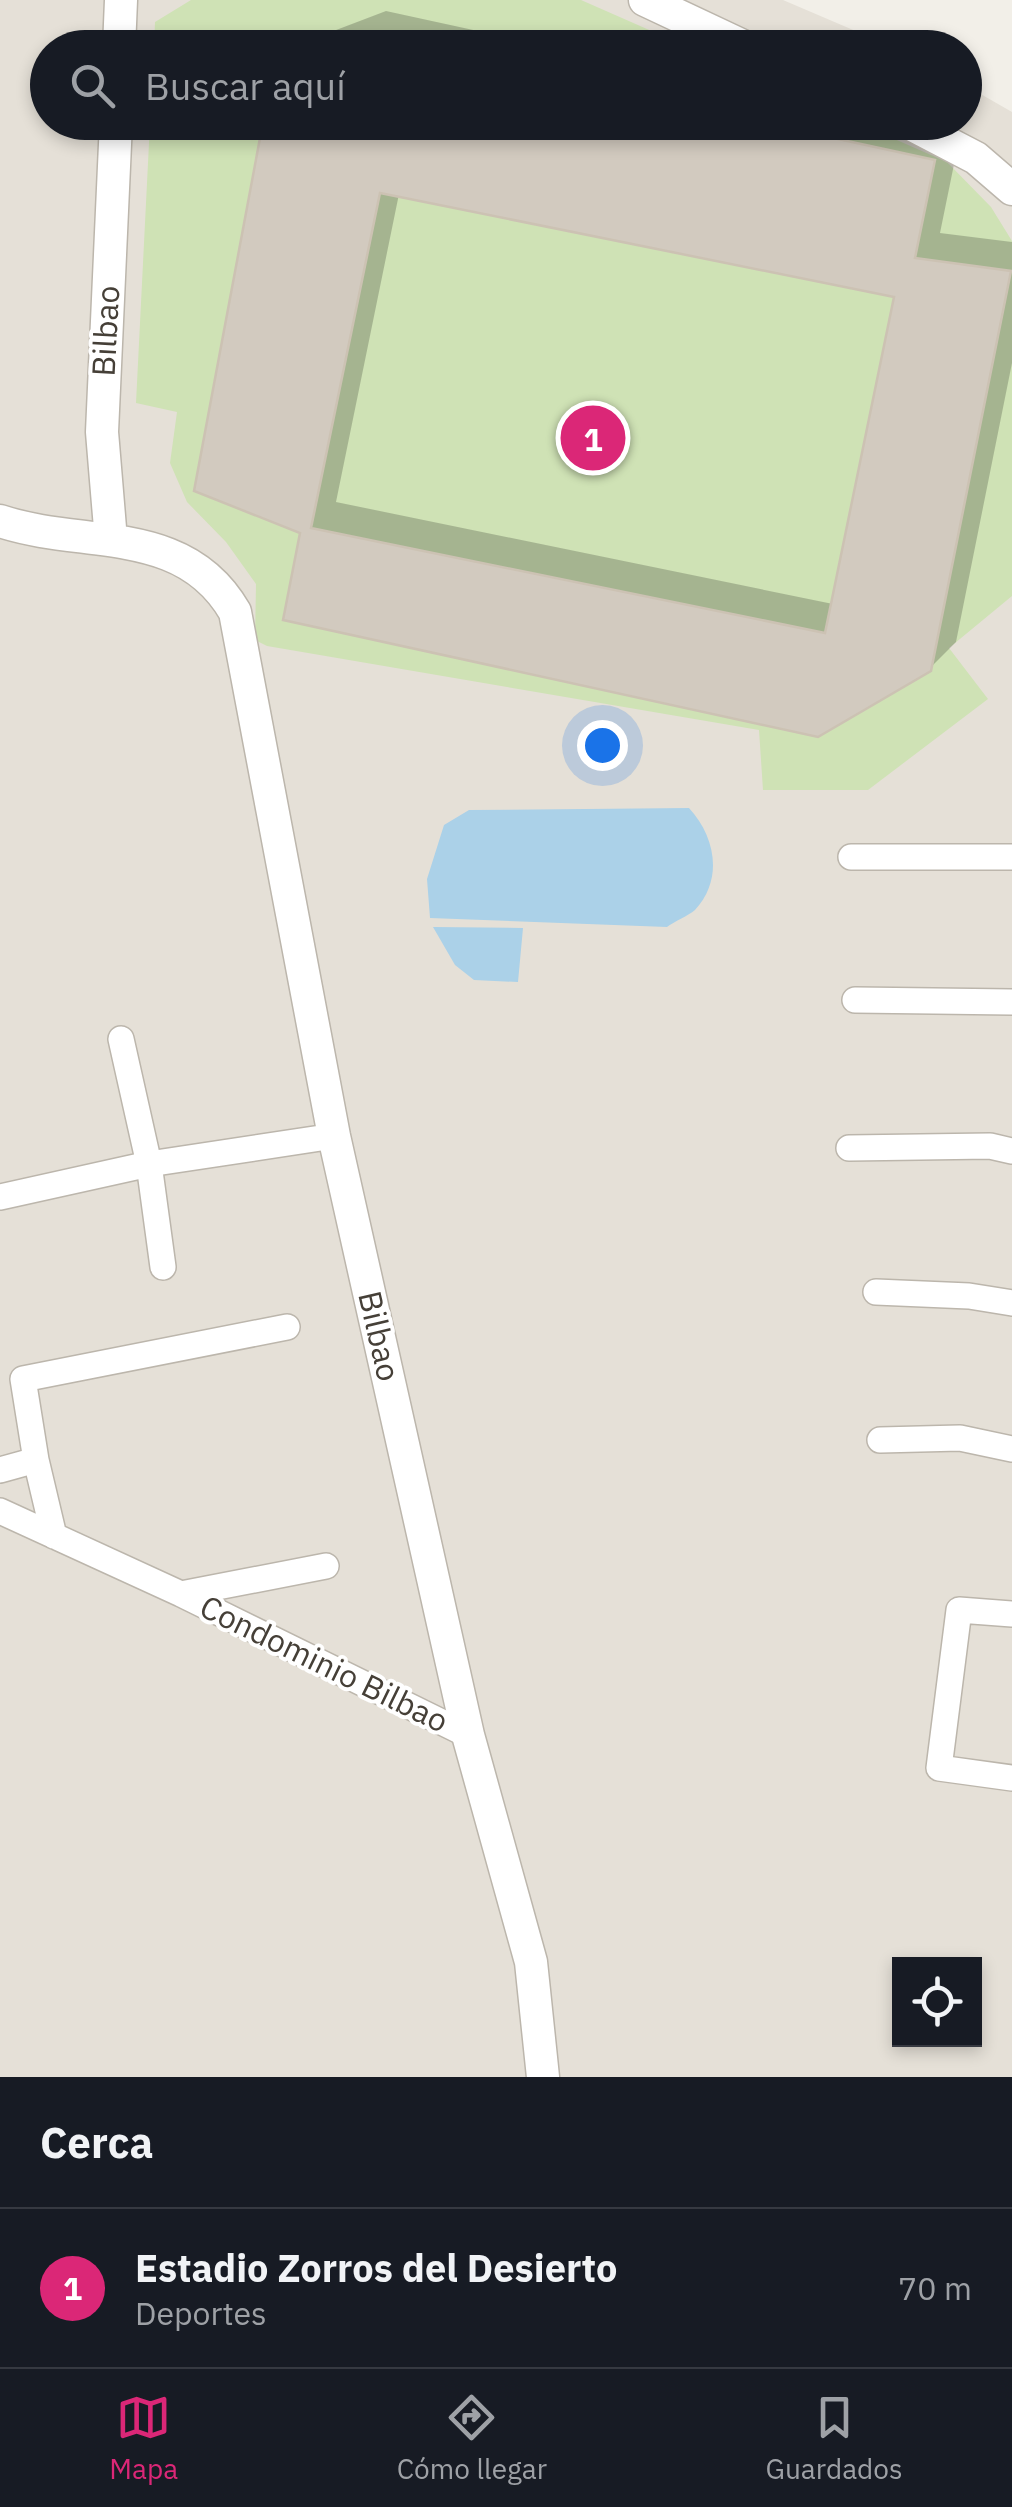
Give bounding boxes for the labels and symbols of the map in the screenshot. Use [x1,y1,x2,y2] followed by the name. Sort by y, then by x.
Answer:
[82,284,128,378] street label: Bilbao
[560,400,626,476] pin: 1
[577,720,628,771] your location
[349,1287,411,1385] street label: Bilbao
[193,1585,456,1741] street label: Condominio Bilbao

